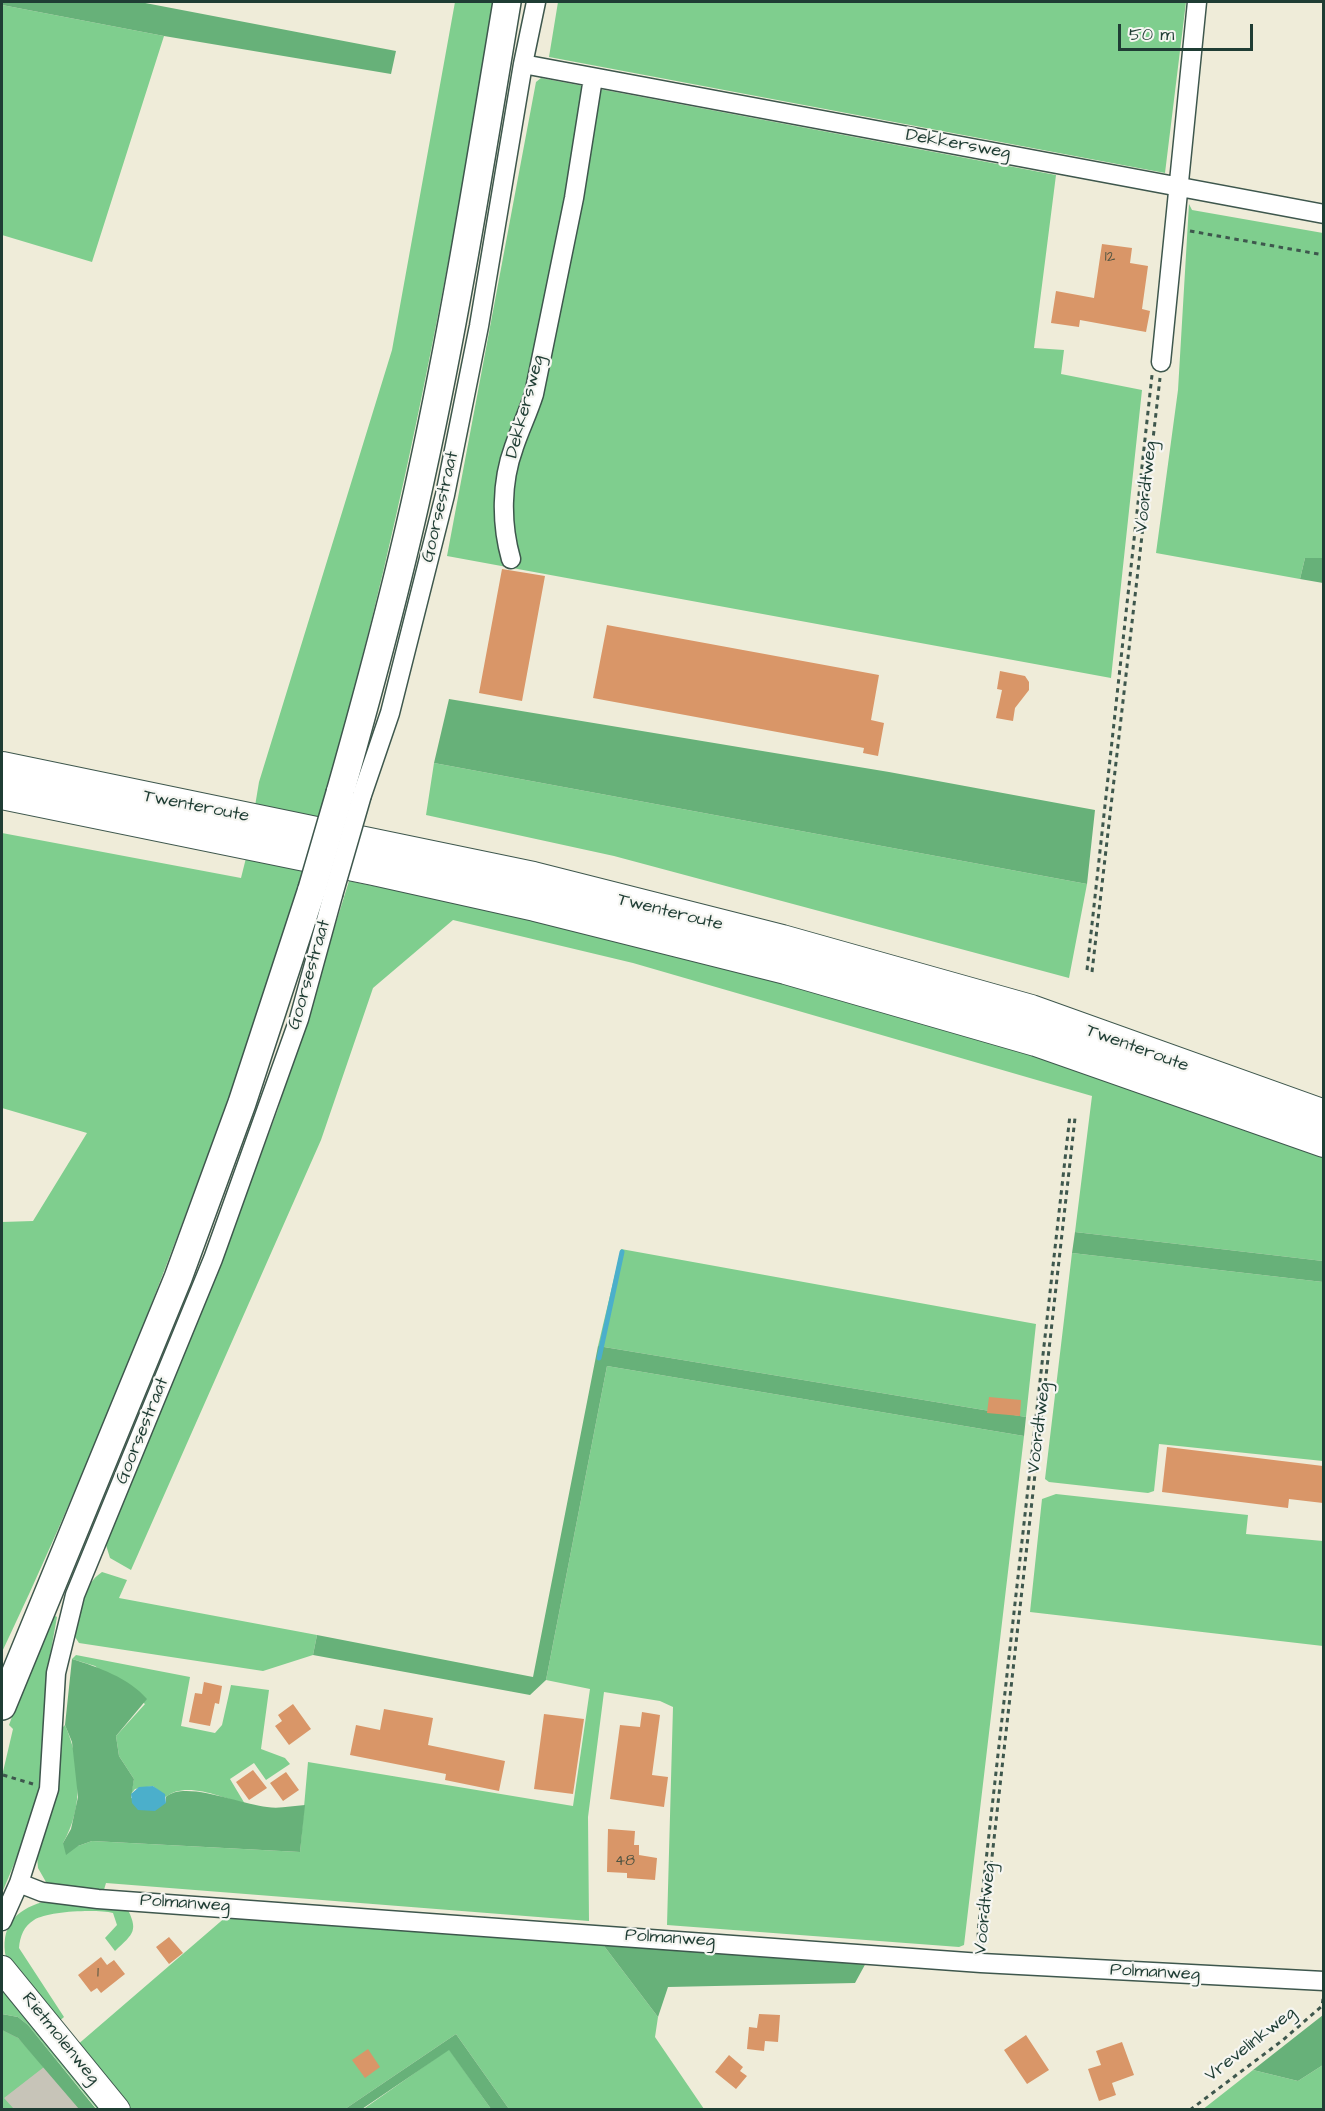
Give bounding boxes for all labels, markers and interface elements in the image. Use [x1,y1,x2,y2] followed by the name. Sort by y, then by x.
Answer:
[1121,12,1256,50] scale bar
[1129,22,1174,47] text: 50 m
[904,125,1012,165] street label: Dekkersweg
[1105,249,1115,267] house number: 12
[502,353,550,461] street label: Dekkersweg
[1131,440,1163,534] street label: Voordtweg
[418,449,464,565] street label: Goorsestraat
[141,786,251,828] street label: Twenteroute
[615,889,725,937] street label: Twenteroute
[284,918,336,1032] street label: Goorsestraat
[1083,1020,1191,1078] street label: Twenteroute
[112,1374,174,1488] street label: Goorsestraat
[1024,1381,1056,1475] street label: Voordtweg
[615,1853,635,1871] house number: 48
[970,1862,1002,1956] street label: Voordtweg
[139,1890,231,1918] street label: Polmanweg
[624,1925,716,1953] street label: Polmanweg
[1109,1960,1201,1986] street label: Polmanweg
[97,1965,99,1983] house number: 1
[16,1989,104,2089] street label: Rietmolenweg
[1201,2003,1301,2087] street label: Vrevelinkweg

